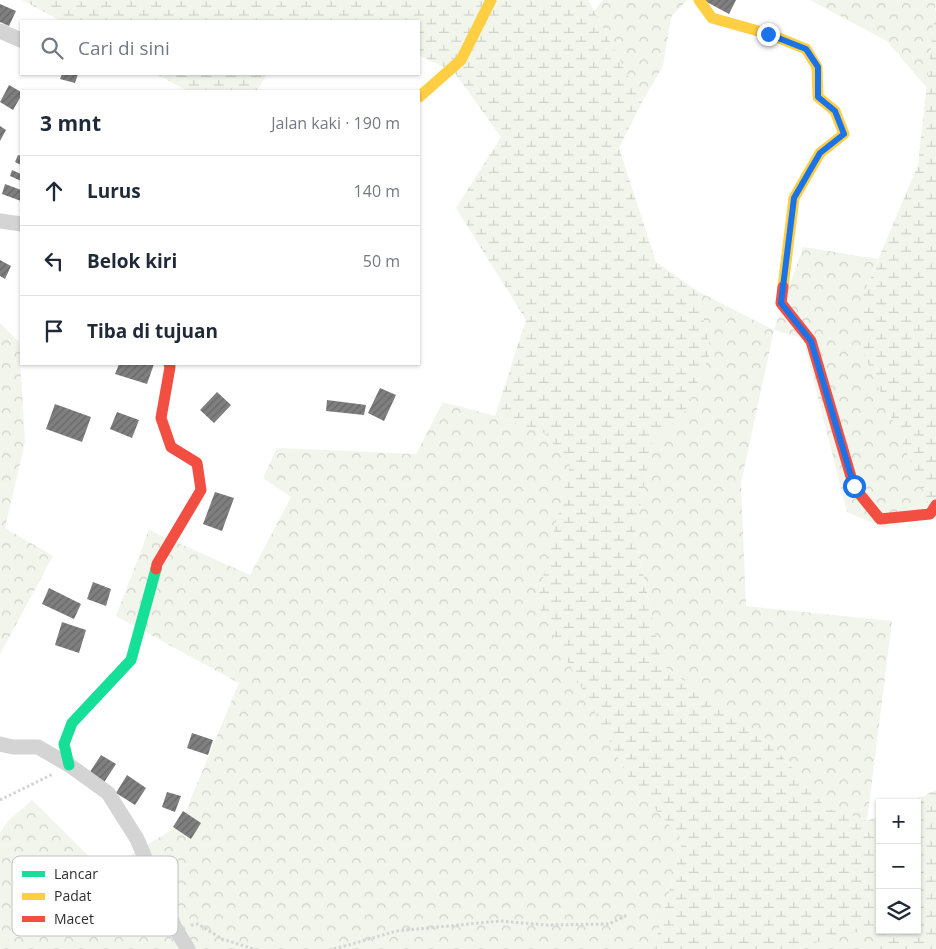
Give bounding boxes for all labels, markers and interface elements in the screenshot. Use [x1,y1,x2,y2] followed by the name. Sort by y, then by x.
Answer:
[20,20,420,75] search box
[757,23,780,46] route end
[38,34,66,62] icon: search
[78,35,170,61] text: Cari di sini
[40,109,101,137] text: 3 mnt
[271,112,400,134] text: Jalan kaki · 190 m
[40,177,68,205] icon: ahead
[87,178,141,204] text: Lurus
[354,180,400,202] text: 140 m
[40,247,68,275] icon: left
[87,248,177,274] text: Belok kiri
[363,250,400,272] text: 50 m
[40,317,68,345] icon: arrive
[87,318,218,344] text: Tiba di tujuan
[843,475,866,498] route start
[876,799,921,934] map controls
[876,799,921,844] button: +
[876,844,921,889] button: −
[12,856,178,936] legend
[54,864,98,883] text: Lancar
[54,886,92,905] text: Padat
[876,889,921,934] button: layers
[54,909,94,928] text: Macet

